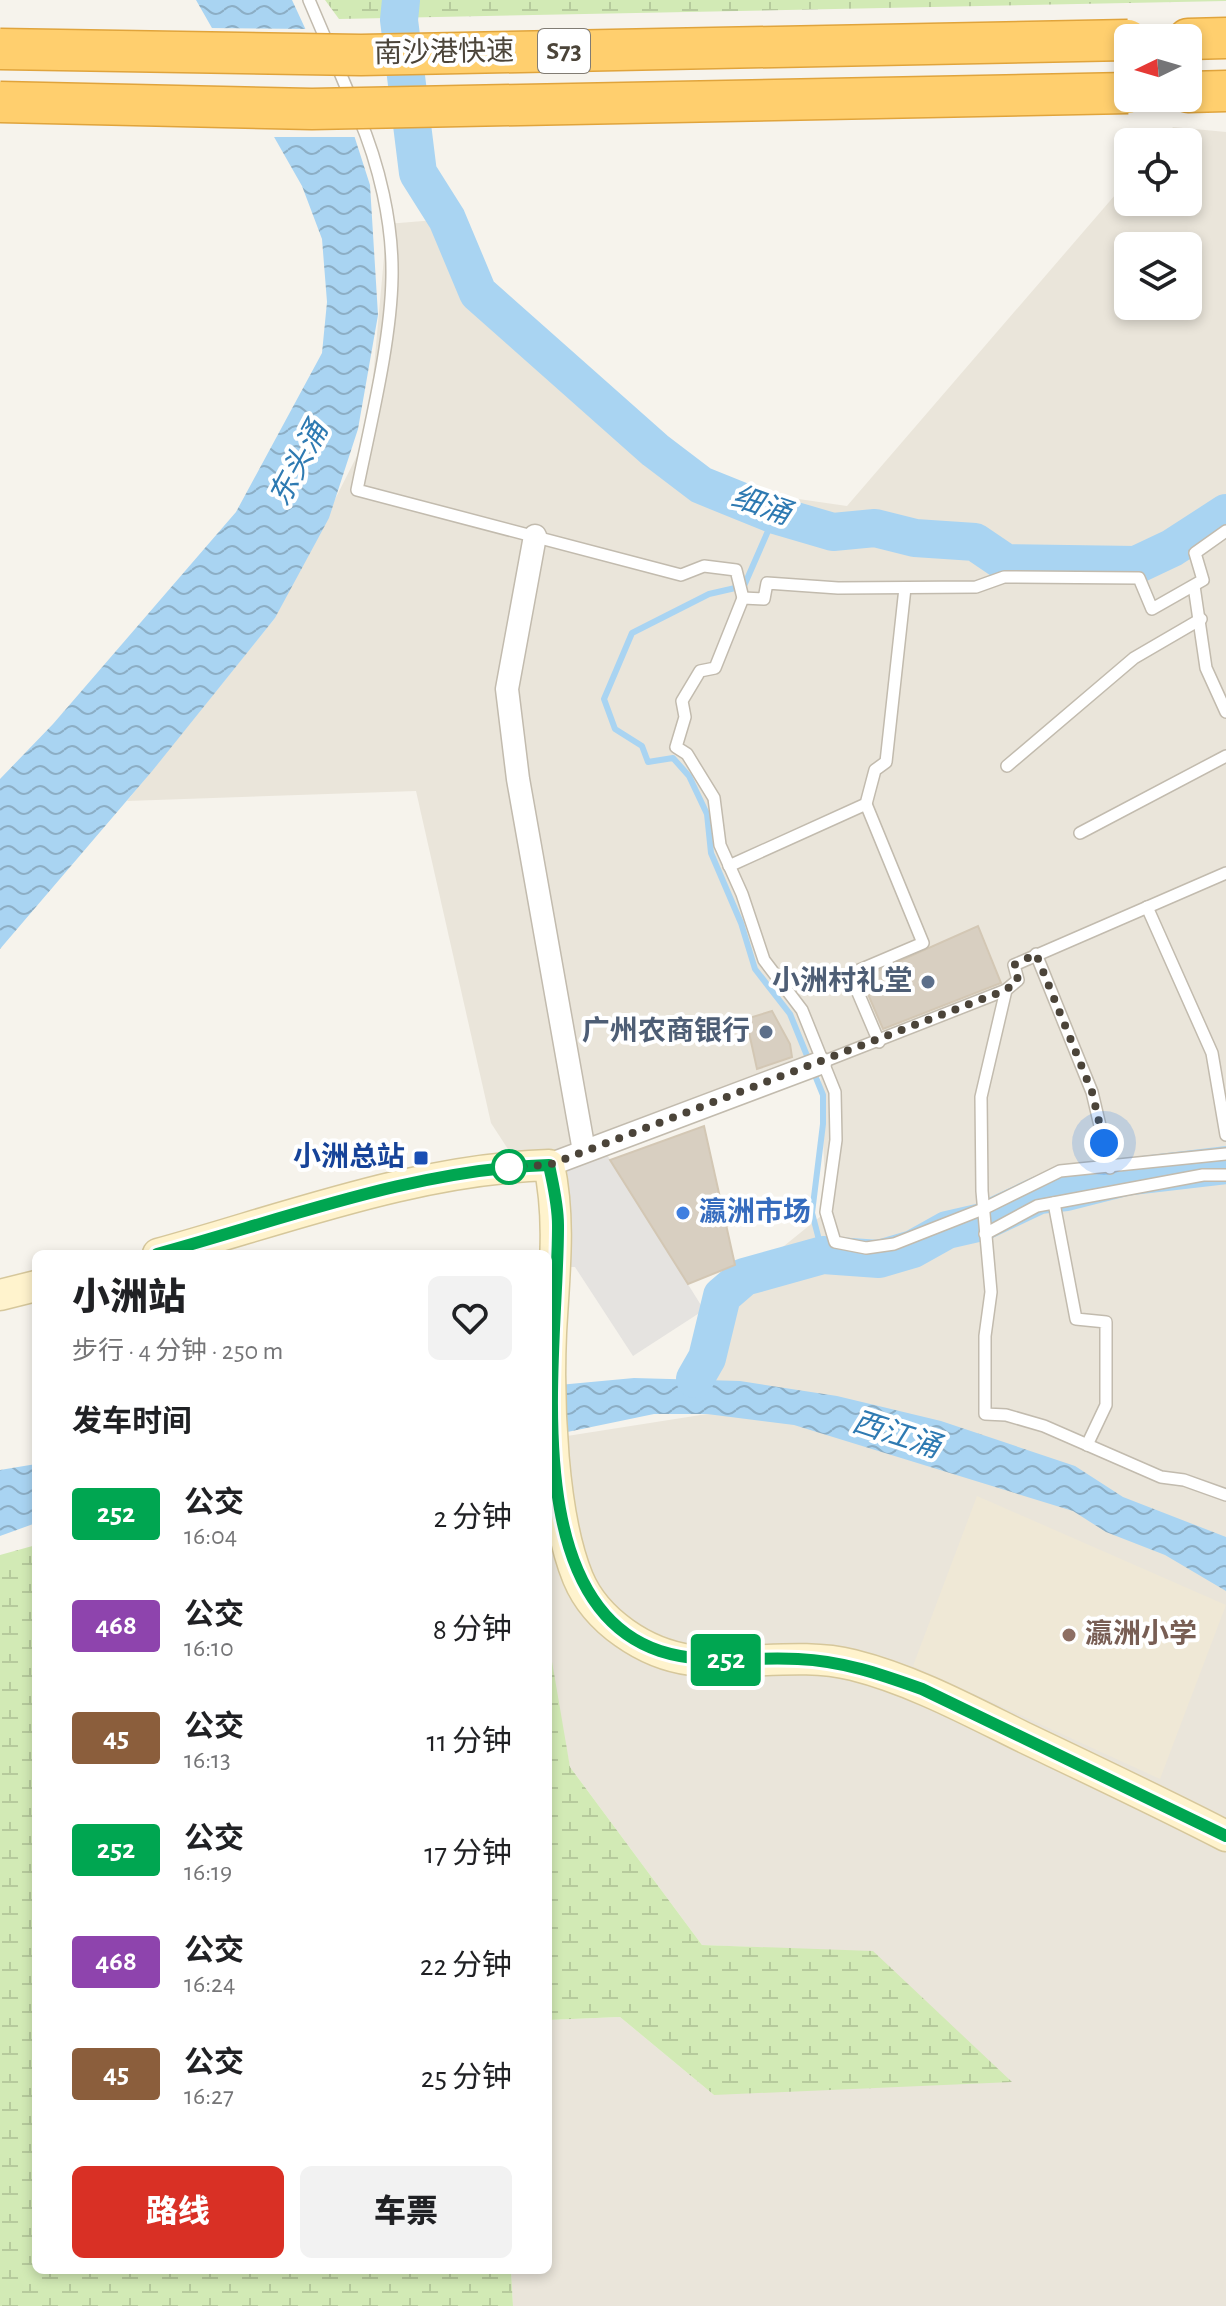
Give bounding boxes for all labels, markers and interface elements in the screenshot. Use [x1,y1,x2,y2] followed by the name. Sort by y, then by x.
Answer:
[1114,24,1202,112] north arrow
[1114,24,1202,320] map controls
[538,29,590,73] road number: S73
[374,36,514,68] street label: 南沙港快速
[1114,128,1202,216] button: locate
[1114,232,1202,320] button: layers
[263,414,335,511] water label: 东头涌
[728,480,798,531] water label: 细涌
[772,965,912,996] place label: 小洲村礼堂
[919,973,937,991] marker: 小洲村礼堂
[582,1015,750,1046] place label: 广州农商银行
[757,1023,775,1041] marker: 广州农商银行
[1084,1123,1124,1163] your location
[293,1141,405,1172] place label: 小洲总站
[412,1149,430,1167] marker: 小洲总站
[492,1150,526,1184] unlabelled marker
[699,1196,811,1227] place label: 瀛洲市场
[674,1204,692,1222] marker: 瀛洲市场
[428,1276,512,1360] button: heart
[72,1280,186,1318] text: 小洲站
[72,1338,283,1364] text: 步行 · 4 分钟 · 250 m
[849,1406,947,1464] water label: 西江涌
[72,1407,192,1437] text: 发车时间
[184,1488,244,1518] text: 公交
[97,1500,135,1528] text: 252
[433,1503,512,1533] text: 2 分钟
[184,1523,237,1549] text: 16:04
[184,1600,244,1630] text: 公交
[95,1612,137,1640] text: 468
[433,1615,512,1645] text: 8 分钟
[1085,1618,1197,1649] place label: 瀛洲小学
[1060,1626,1078,1644] marker: 瀛洲小学
[680,1634,772,1686] line badge: 252
[184,1635,234,1661] text: 16:10
[707,1646,745,1674] text: 252
[184,1712,244,1742] text: 公交
[103,1724,129,1752] text: 45
[426,1727,512,1757] text: 11 分钟
[184,1747,231,1773] text: 16:13
[184,1824,244,1854] text: 公交
[97,1836,135,1864] text: 252
[424,1839,512,1869] text: 17 分钟
[184,1859,232,1885] text: 16:19
[184,1936,244,1966] text: 公交
[95,1948,137,1976] text: 468
[420,1951,512,1981] text: 22 分钟
[184,1971,235,1997] text: 16:24
[184,2048,244,2078] text: 公交
[103,2060,129,2088] text: 45
[421,2063,512,2093] text: 25 分钟
[184,2083,234,2109] text: 16:27
[72,2166,284,2258] button: 路线
[300,2166,512,2258] button: 车票

